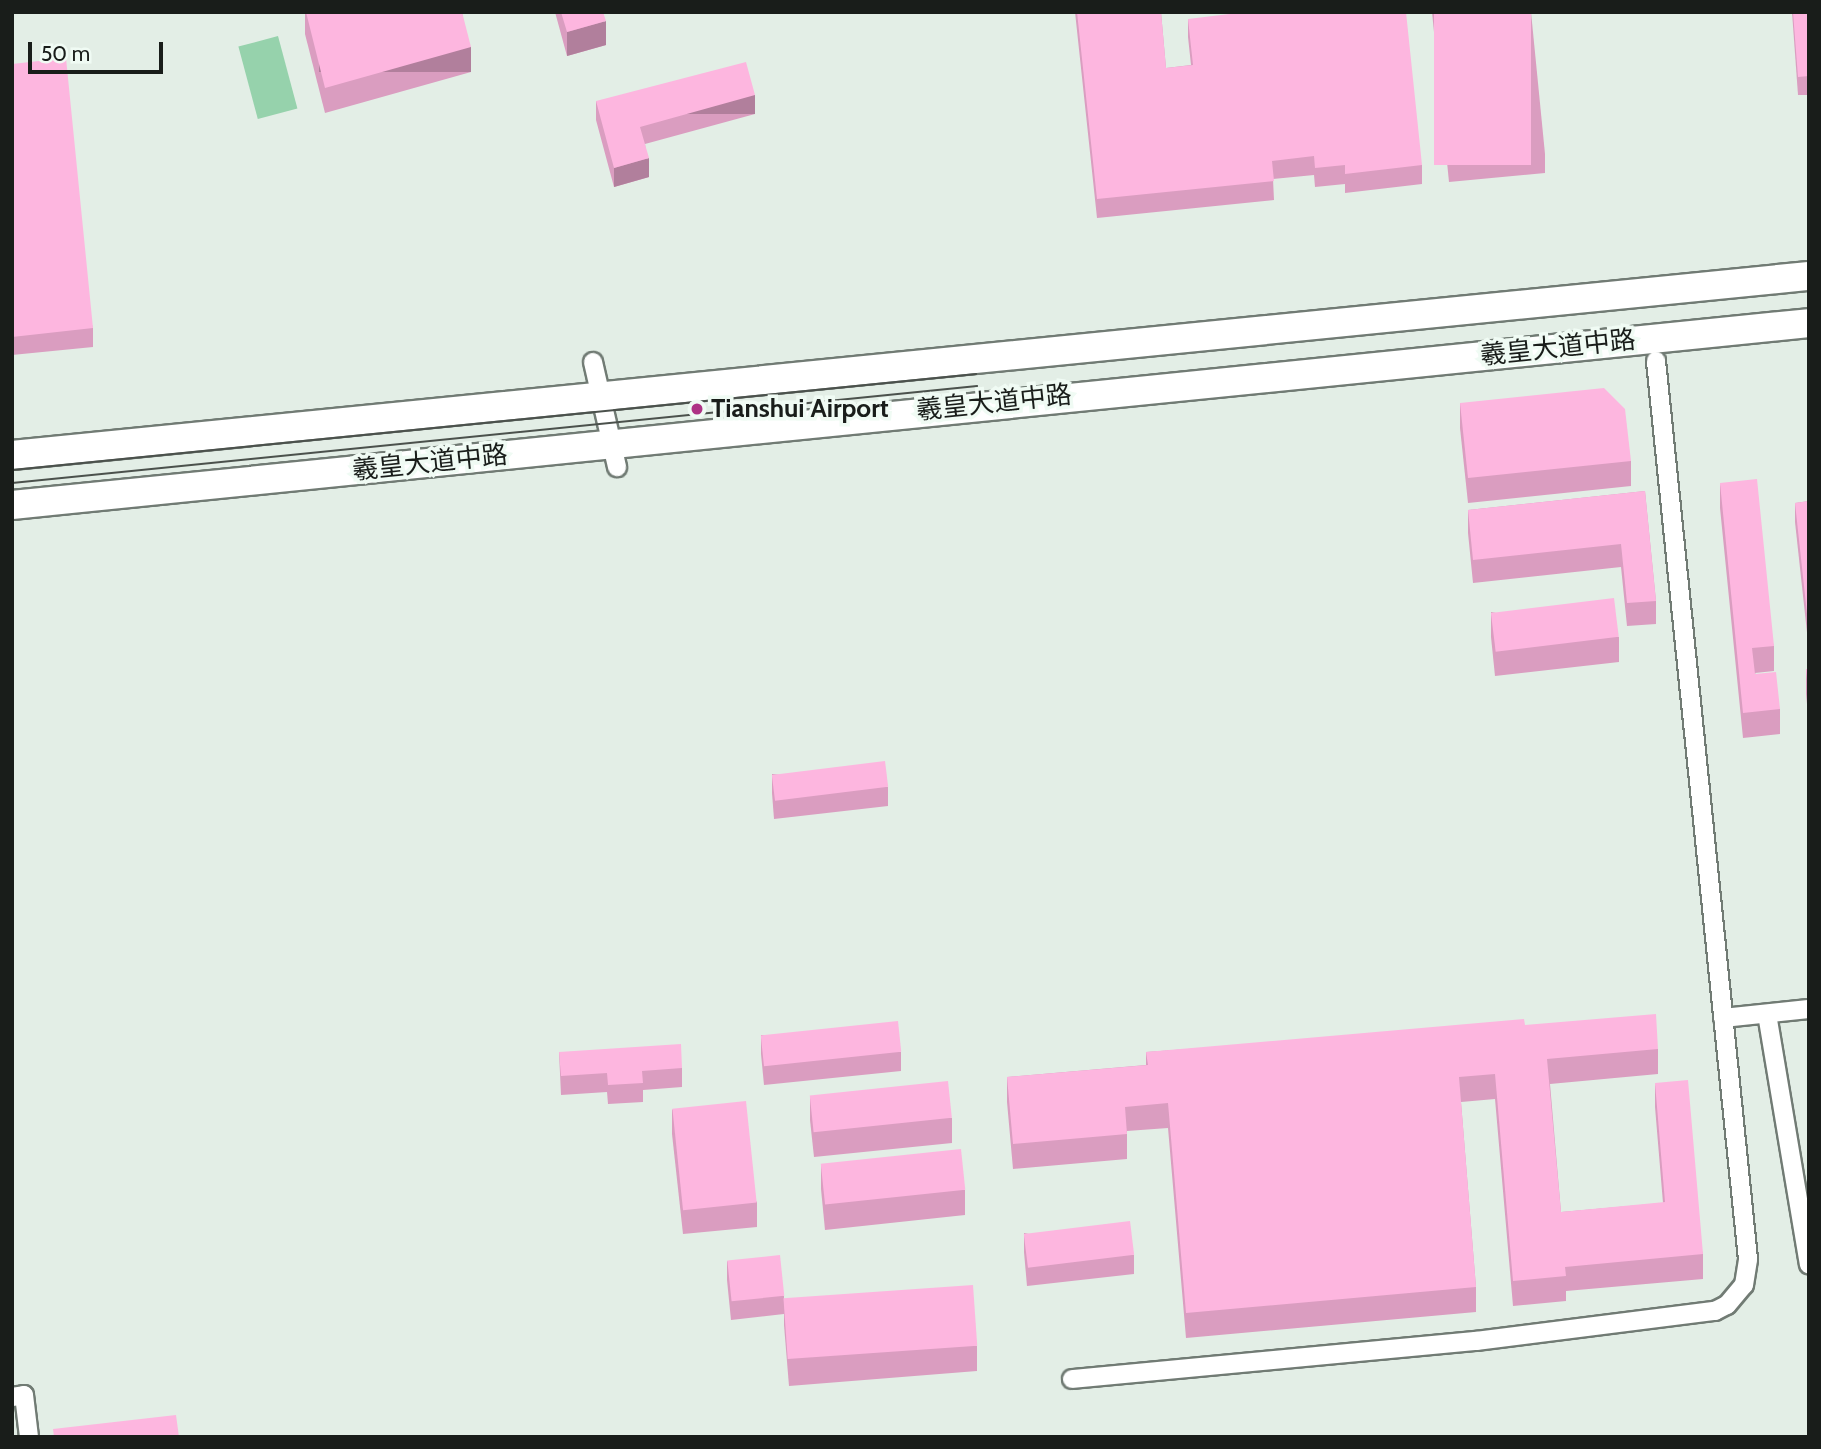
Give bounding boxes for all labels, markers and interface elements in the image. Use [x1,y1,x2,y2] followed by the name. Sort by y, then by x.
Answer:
[32,28,166,72] scale bar
[41,41,90,66] text: 50 m
[1479,324,1637,372] street label: 羲皇大道中路
[915,379,1073,427] street label: 羲皇大道中路
[711,393,889,425] place label: Tianshui Airport
[689,401,705,417] marker: Tianshui Airport
[351,439,509,487] street label: 羲皇大道中路

